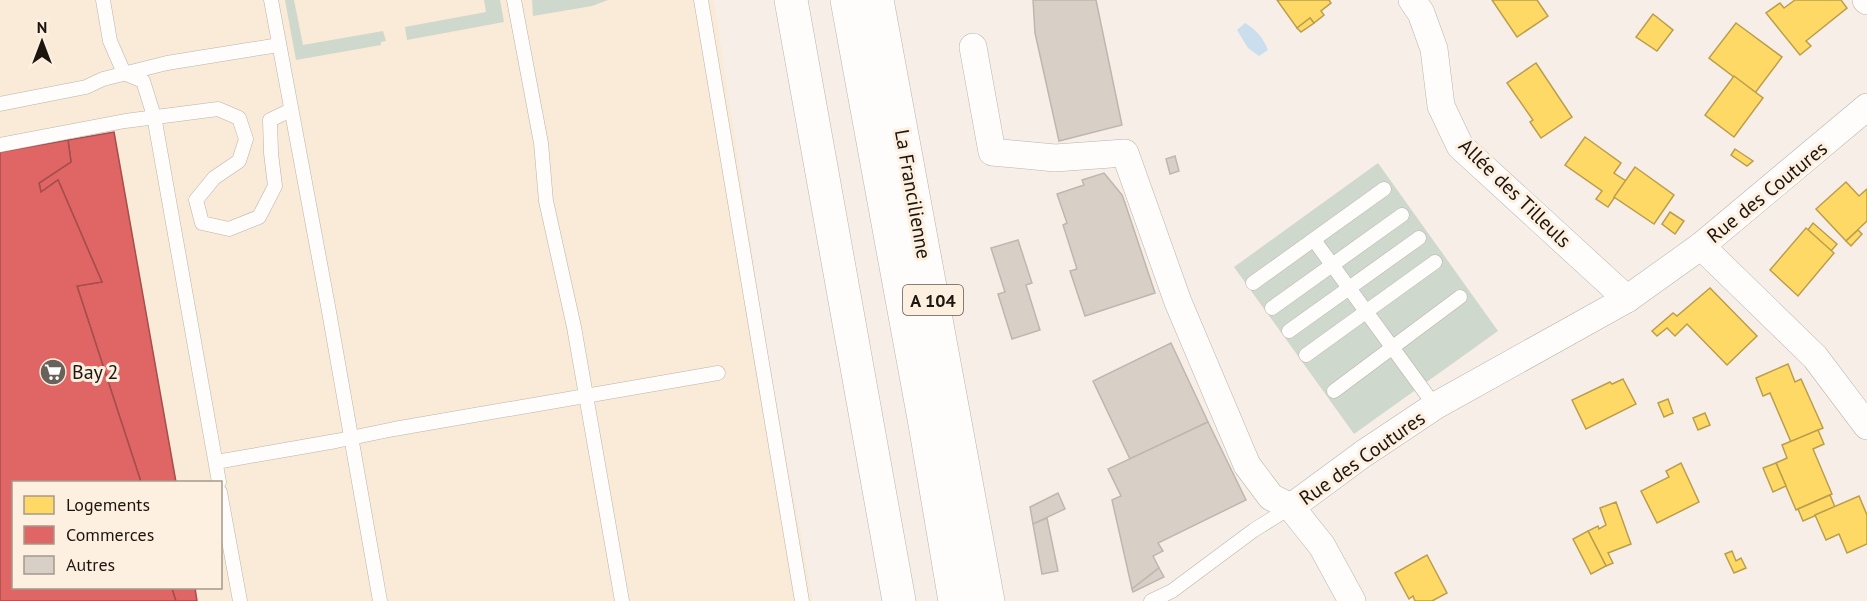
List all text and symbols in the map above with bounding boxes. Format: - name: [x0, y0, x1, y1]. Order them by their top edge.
- north arrow: [12, 12, 72, 72]
- text: N: [37, 17, 47, 37]
- street label: La Francilienne: [889, 127, 937, 261]
- street label: Allée des Tilleuls: [1453, 133, 1577, 253]
- street label: Rue des Coutures: [1701, 135, 1833, 249]
- road number: A 104: [903, 285, 963, 315]
- supermarket icon: Bay 2: [38, 357, 68, 387]
- place label: Bay 2: [72, 359, 118, 385]
- street label: Rue des Coutures: [1294, 405, 1430, 511]
- legend: [12, 481, 222, 589]
- text: Logements: [66, 493, 150, 516]
- text: Commerces: [66, 523, 154, 546]
- text: Autres: [66, 553, 115, 576]

